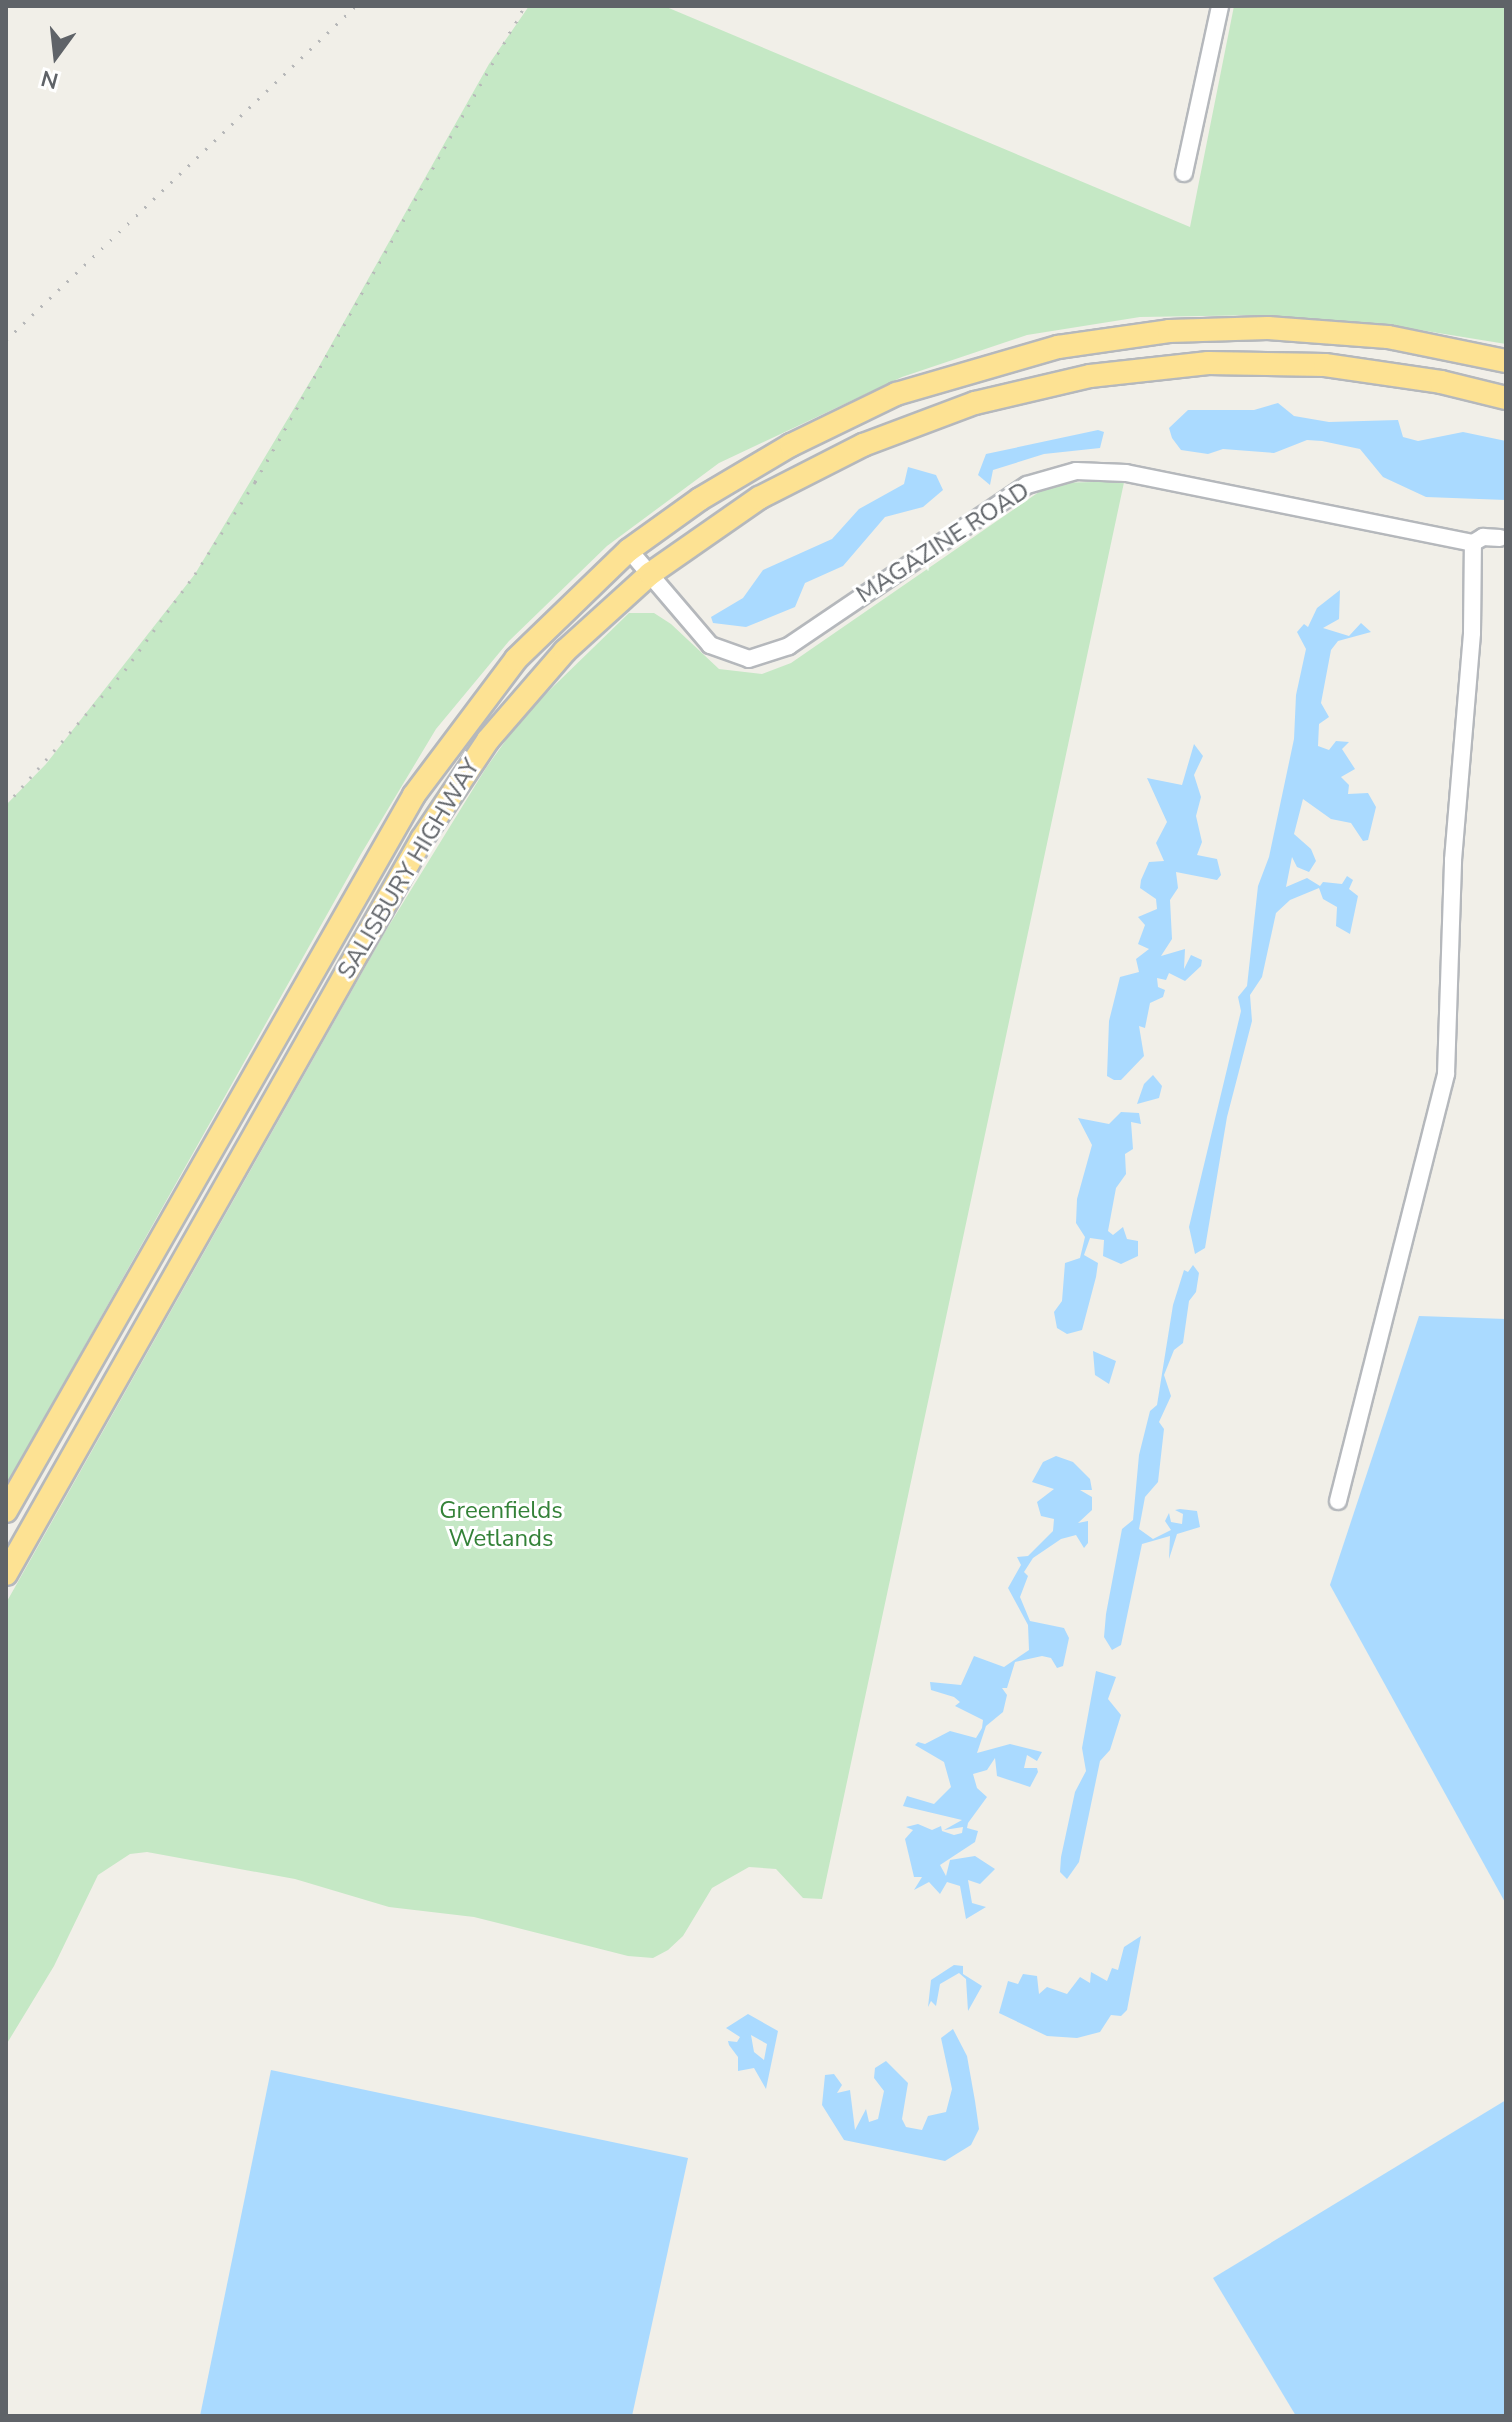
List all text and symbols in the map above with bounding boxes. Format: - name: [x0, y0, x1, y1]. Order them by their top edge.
- north arrow: [16, 16, 96, 96]
- text: N: [38, 63, 62, 96]
- street label: MAGAZINE ROAD: [851, 476, 1035, 610]
- street label: SALISBURY HIGHWAY: [332, 754, 486, 984]
- park label: Greenfields Wetlands: [439, 1497, 563, 1553]

